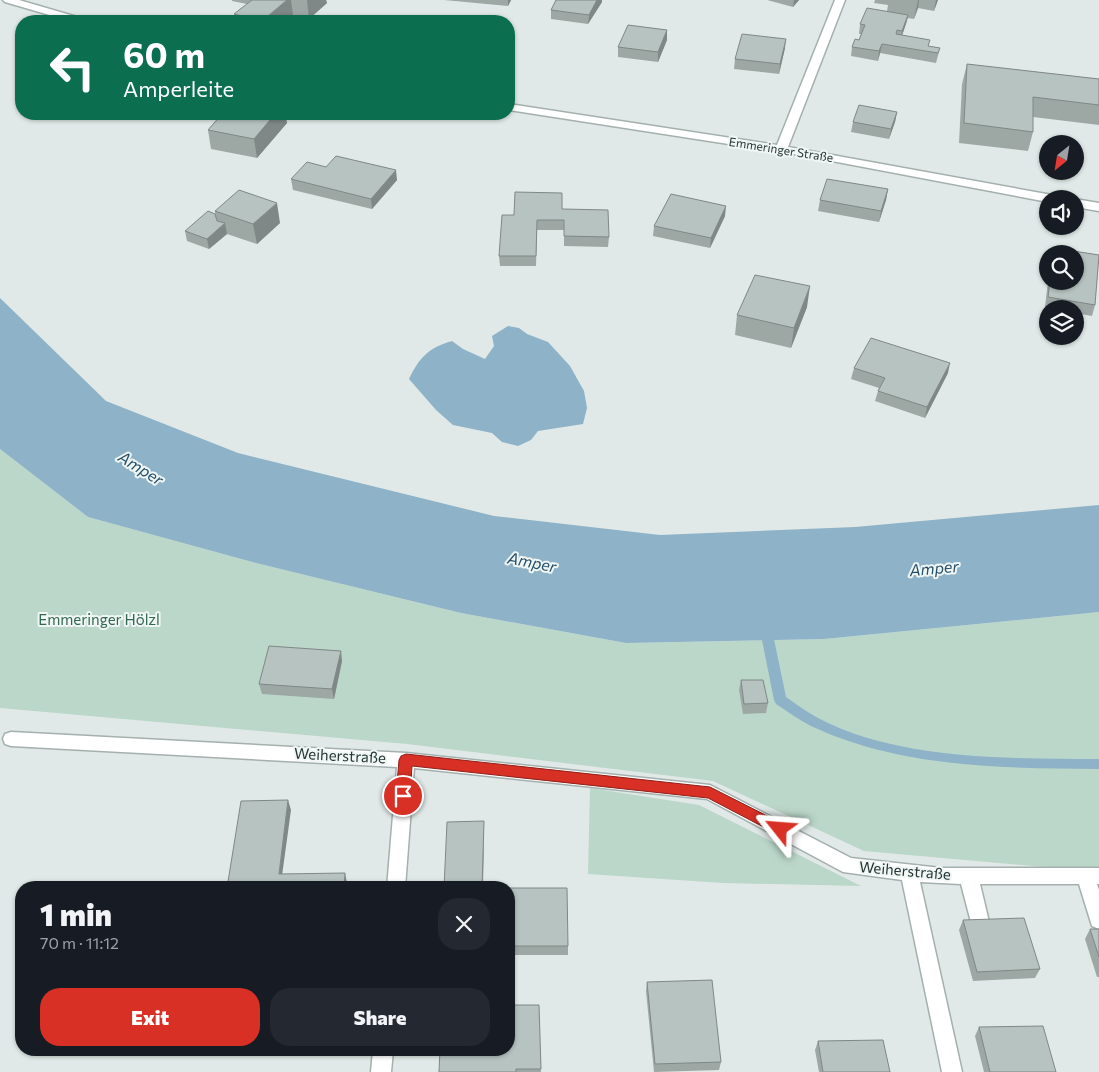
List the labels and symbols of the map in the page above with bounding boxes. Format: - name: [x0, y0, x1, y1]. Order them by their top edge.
- street label: Emmeringer Straße: [728, 134, 834, 164]
- north arrow: [1039, 135, 1084, 180]
- water label: Amper: [114, 446, 168, 489]
- water label: Amper: [505, 547, 559, 576]
- water label: Amper: [908, 556, 960, 579]
- park label: Emmeringer Hölzl: [38, 610, 160, 628]
- street label: Weiherstraße: [294, 744, 386, 766]
- pin: [382, 775, 424, 817]
- position arrow: [753, 802, 805, 854]
- street label: Weiherstraße: [859, 857, 952, 883]

